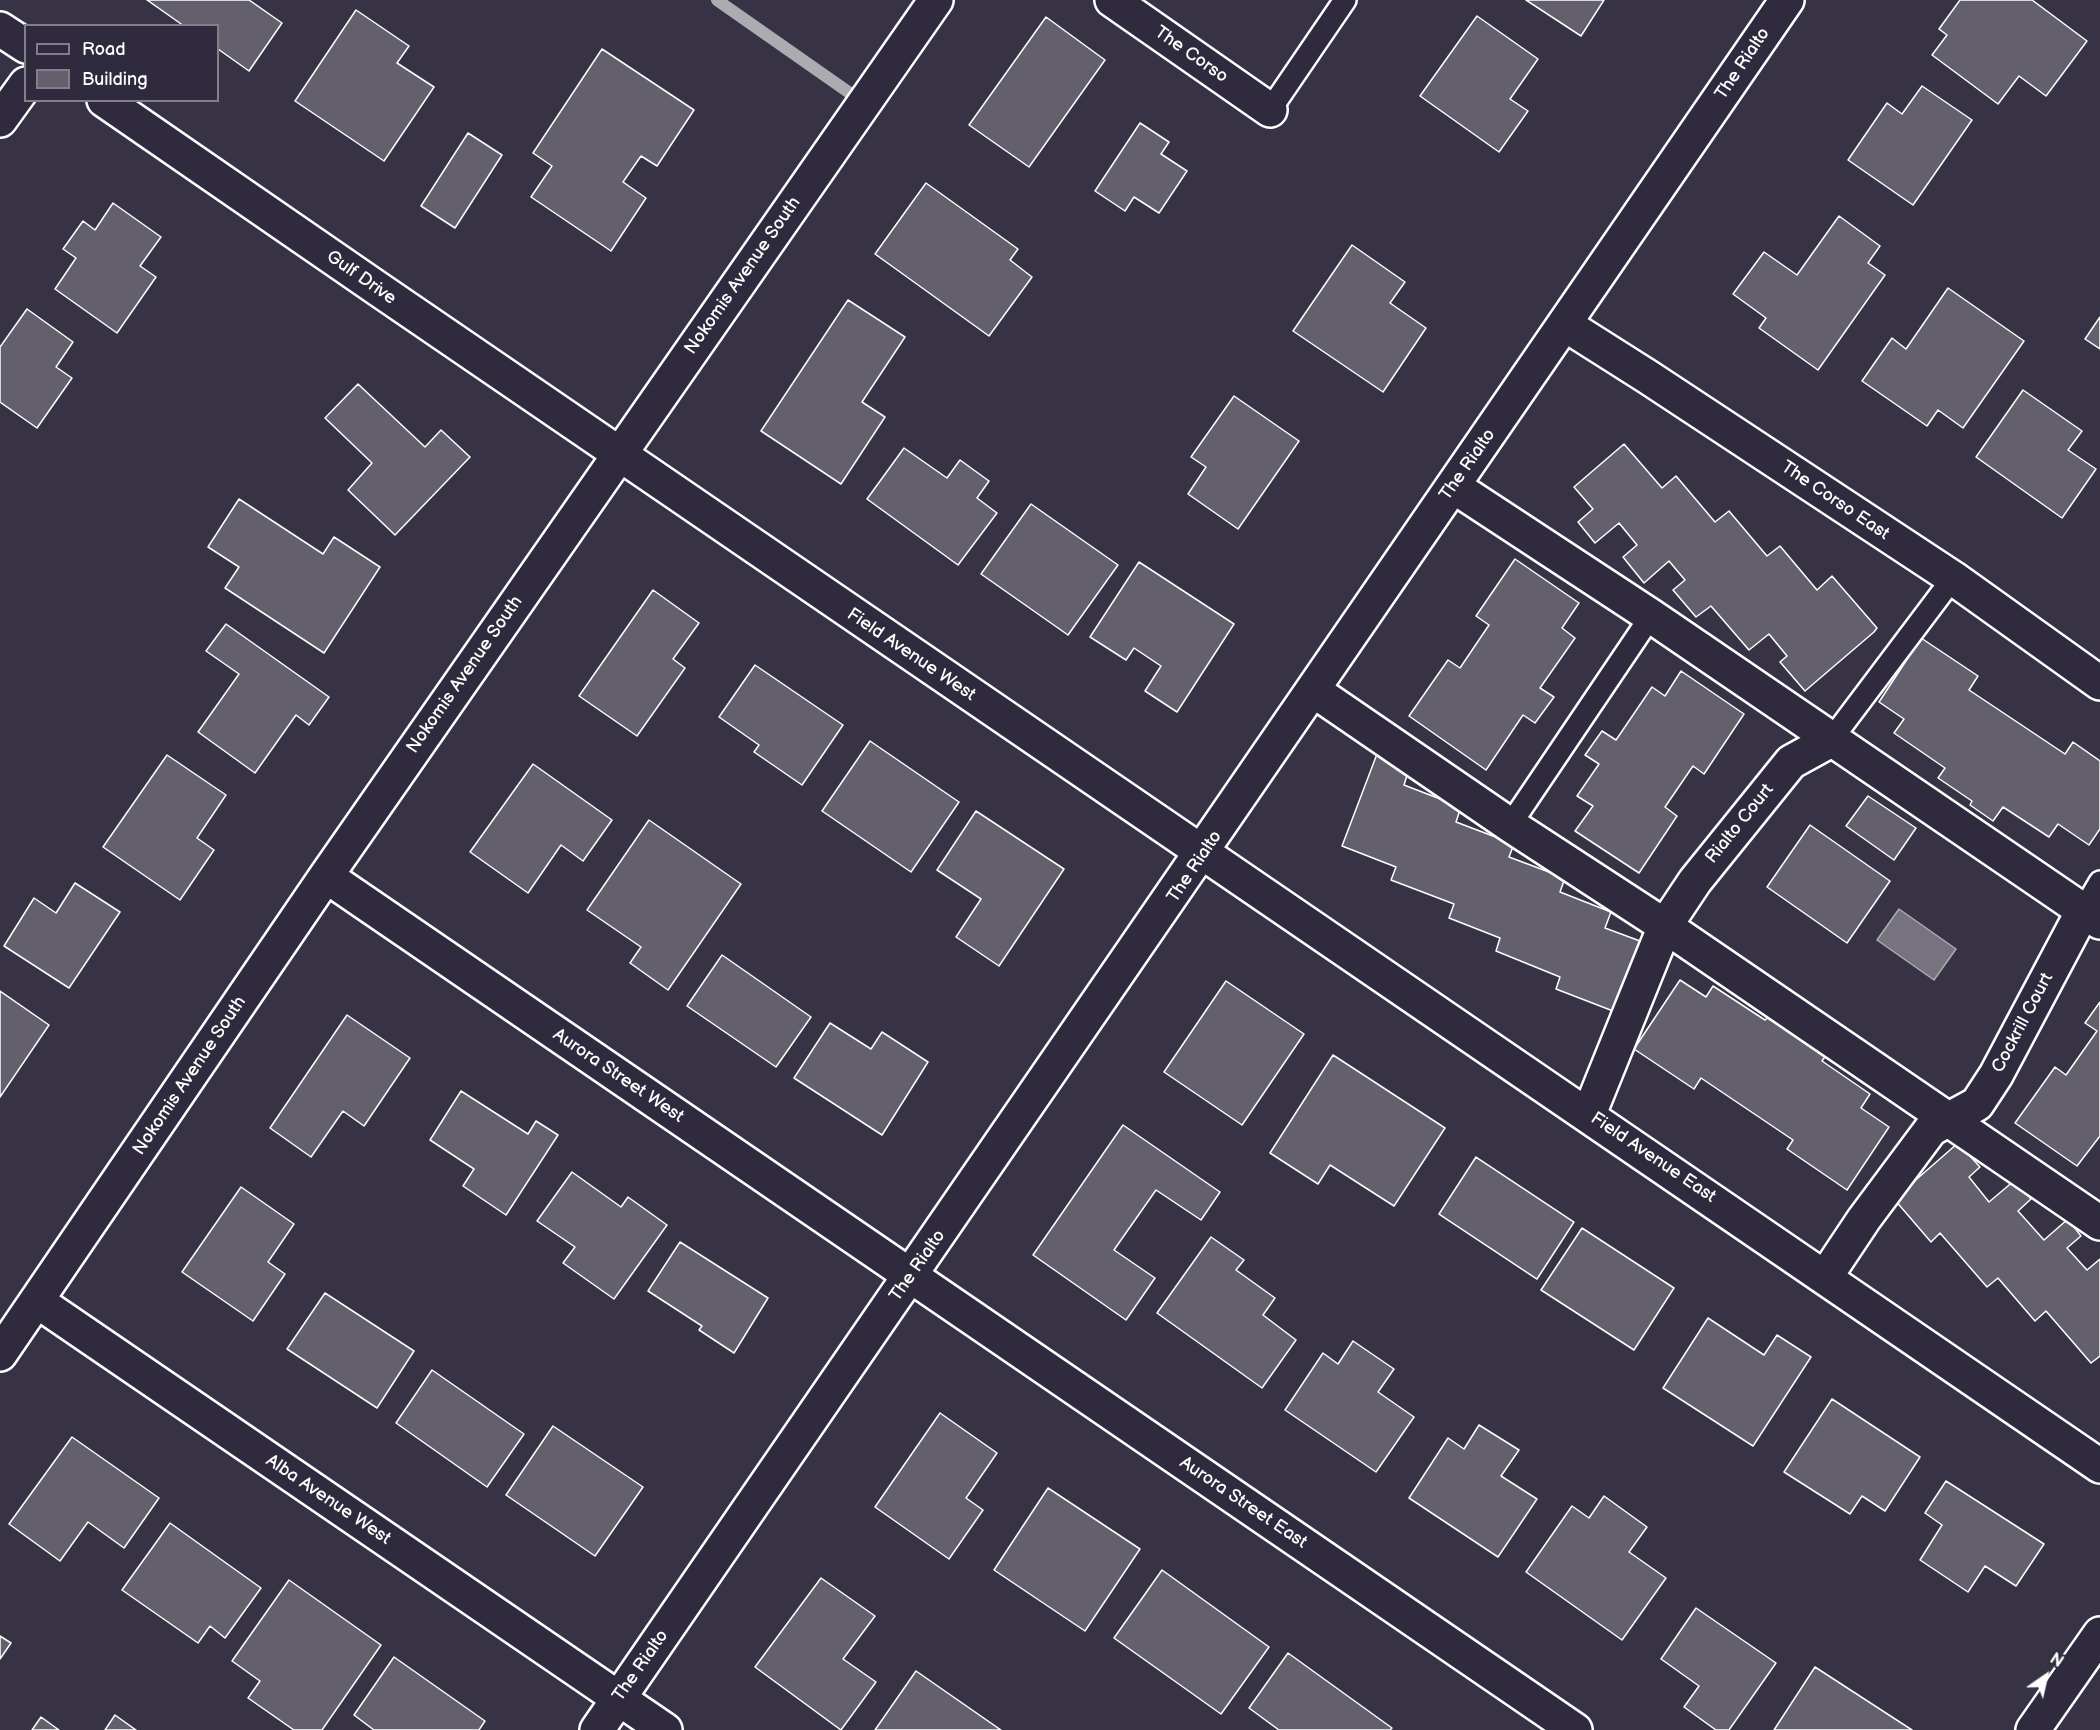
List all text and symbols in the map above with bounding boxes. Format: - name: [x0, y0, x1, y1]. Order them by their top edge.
- street label: The Corso: [1150, 22, 1232, 88]
- legend: [24, 24, 219, 102]
- street label: The Rialto: [1711, 24, 1775, 104]
- text: Road: [82, 39, 126, 60]
- text: Building: [82, 69, 148, 90]
- street label: Nokomis Avenue South: [681, 193, 805, 359]
- street label: Gulf Drive: [322, 246, 400, 310]
- street label: The Rialto: [1436, 425, 1500, 505]
- street label: The Corso East: [1777, 457, 1893, 545]
- street label: Nokomis Avenue South: [403, 592, 527, 758]
- street label: Field Avenue West: [843, 604, 979, 706]
- street label: Rialto Court: [1701, 780, 1779, 868]
- street label: The Rialto: [1163, 827, 1227, 907]
- street label: Cockrill Court: [1988, 969, 2058, 1077]
- street label: Nokomis Avenue South: [129, 992, 251, 1160]
- street label: Aurora Street West: [548, 1024, 688, 1128]
- street label: Field Avenue East: [1586, 1108, 1720, 1208]
- street label: The Rialto: [886, 1226, 950, 1306]
- street label: Alba Avenue West: [261, 1450, 395, 1550]
- street label: Aurora Street East: [1175, 1452, 1311, 1554]
- street label: The Rialto: [609, 1626, 673, 1706]
- north arrow: [2016, 1646, 2076, 1706]
- text: N: [2046, 1649, 2067, 1672]

